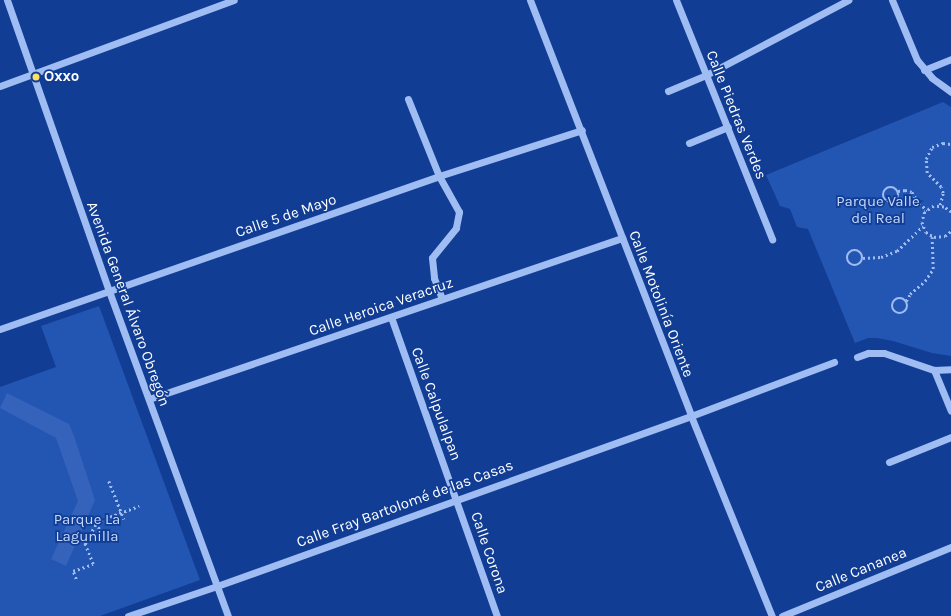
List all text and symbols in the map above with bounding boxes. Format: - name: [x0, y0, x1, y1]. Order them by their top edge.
- street label: Calle Piedras Verdes: [702, 48, 770, 182]
- place label: Oxxo: [44, 68, 79, 86]
- marker: Oxxo: [31, 72, 41, 82]
- street label: Calle 5 de Mayo: [233, 190, 339, 242]
- park label: Parque Valle del Real: [836, 192, 920, 227]
- street label: Avenida General Álvaro Obregón: [83, 199, 173, 409]
- street label: Calle Motolinía Oriente: [625, 228, 697, 380]
- street label: Calle Heroica Veracruz: [307, 274, 455, 340]
- street label: Calle Calpulalpan: [407, 345, 465, 463]
- street label: Calle Fray Bartolomé de las Casas: [294, 456, 516, 552]
- park label: Parque La Lagunilla: [54, 510, 120, 545]
- street label: Calle Corona: [467, 510, 511, 596]
- street label: Calle Cananea: [813, 544, 909, 596]

